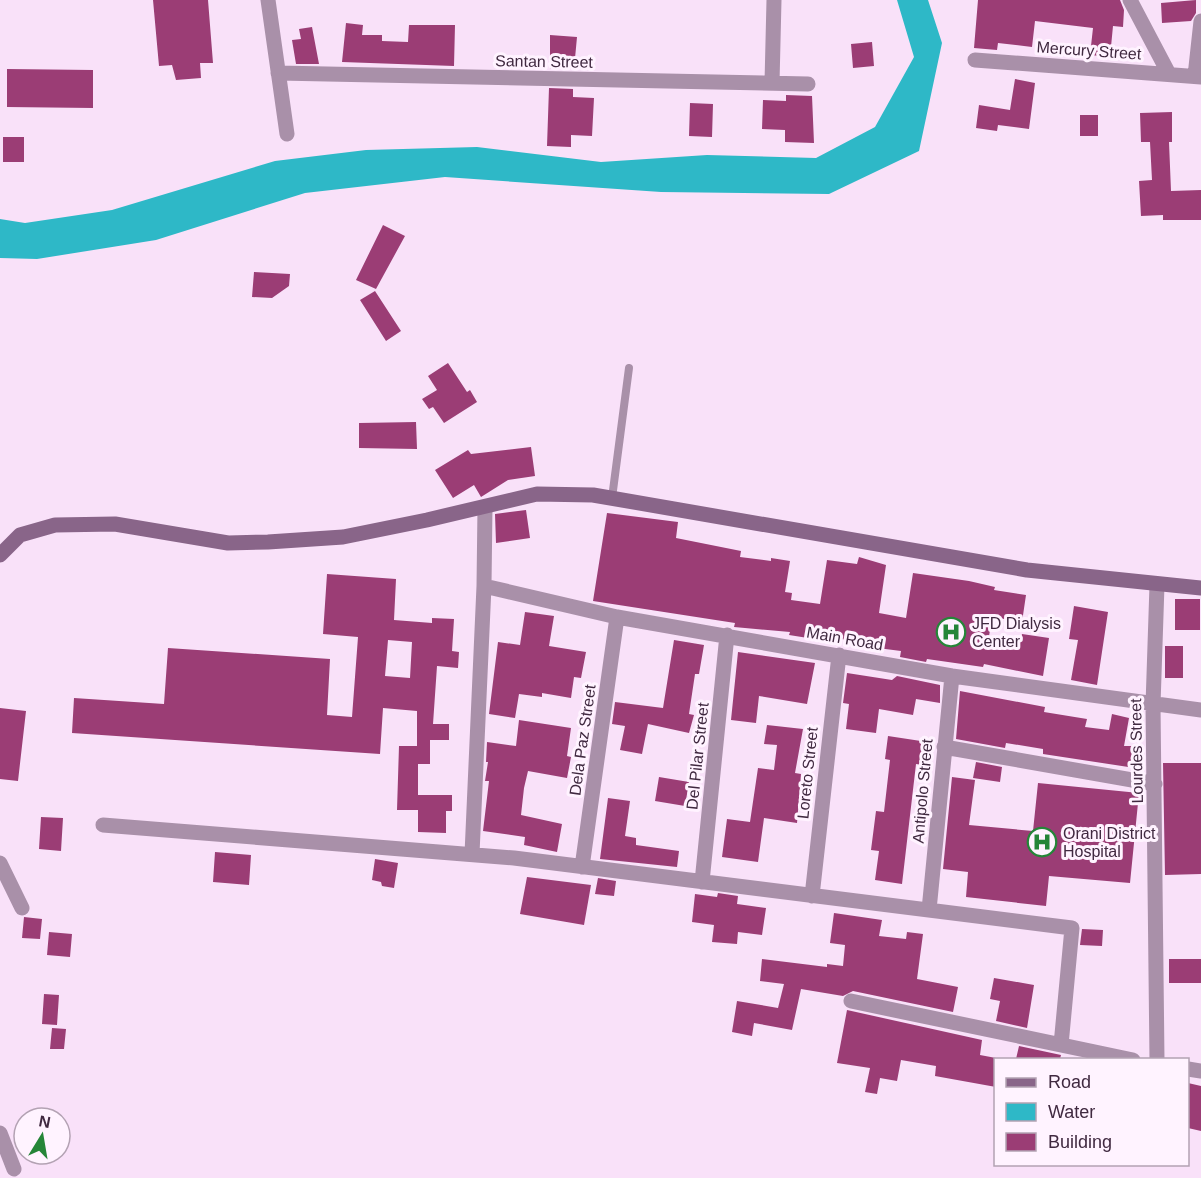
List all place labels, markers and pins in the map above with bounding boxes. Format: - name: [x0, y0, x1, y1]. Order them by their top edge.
- place label: JFD Dialysis Center: [972, 615, 1061, 650]
- hospital icon: JFD Dialysis Center: [935, 616, 967, 648]
- place label: Orani District Hospital: [1063, 825, 1156, 860]
- hospital icon: Orani District Hospital: [1026, 826, 1058, 858]

